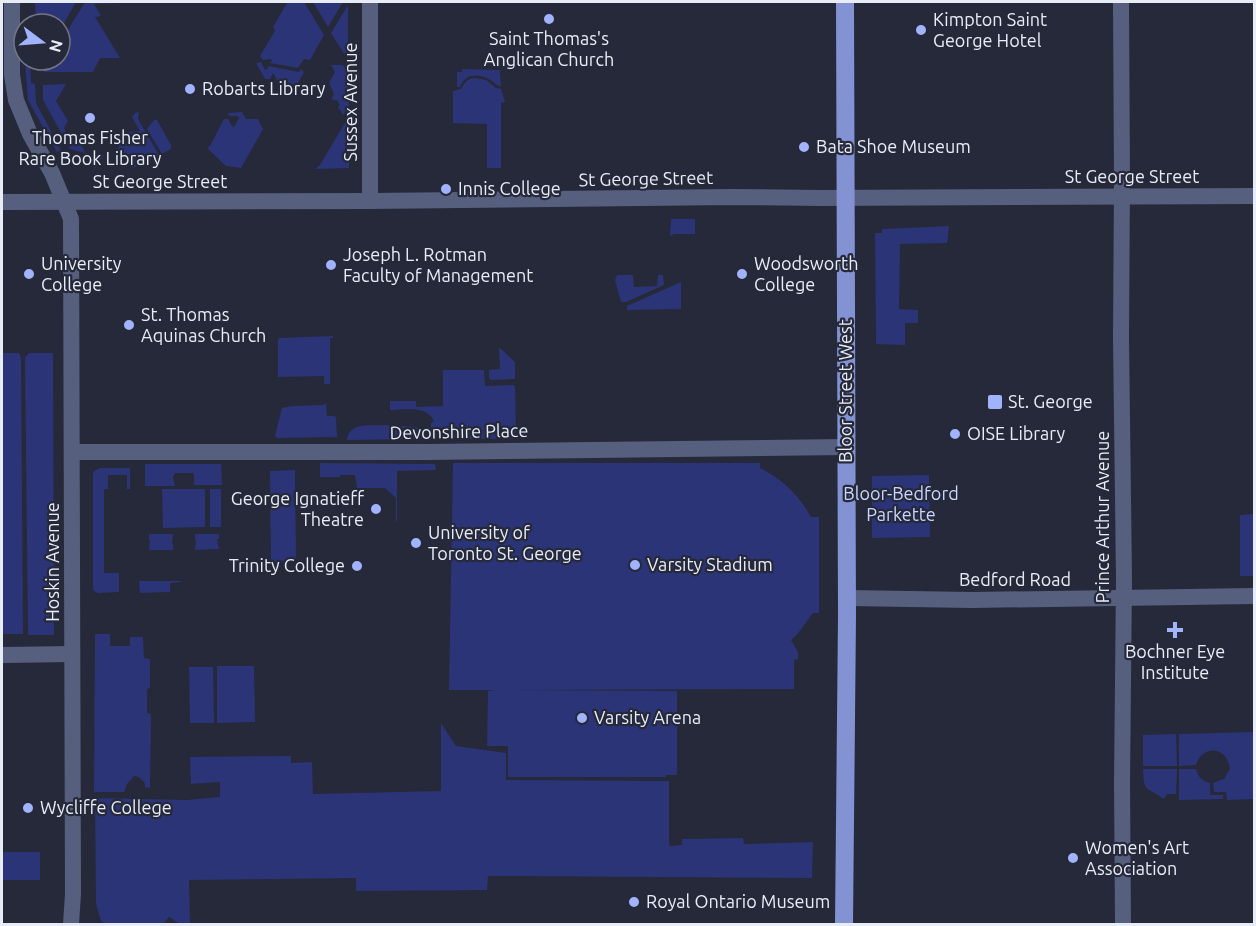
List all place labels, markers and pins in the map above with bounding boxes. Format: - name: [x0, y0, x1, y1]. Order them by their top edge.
- place label: Kimpton Saint George Hotel: [933, 9, 1047, 50]
- marker: Saint Thomas's Anglican Church: [542, 12, 556, 26]
- marker: Kimpton Saint George Hotel: [914, 23, 928, 37]
- place label: Saint Thomas's Anglican Church: [484, 28, 614, 69]
- place label: Robarts Library: [202, 78, 326, 98]
- marker: Robarts Library: [183, 82, 197, 96]
- marker: Thomas Fisher Rare Book Library: [83, 111, 97, 125]
- place label: Thomas Fisher Rare Book Library: [18, 127, 162, 168]
- place label: Bata Shoe Museum: [816, 136, 971, 156]
- marker: Bata Shoe Museum: [797, 140, 811, 154]
- place label: Innis College: [458, 178, 561, 198]
- marker: Innis College: [439, 182, 453, 196]
- place label: Joseph L. Rotman Faculty of Management: [343, 244, 533, 285]
- place label: University College: [41, 253, 122, 294]
- place label: Woodsworth College: [754, 253, 858, 294]
- marker: Joseph L. Rotman Faculty of Management: [324, 258, 338, 272]
- marker: University College: [22, 267, 36, 281]
- marker: Woodsworth College: [735, 267, 749, 281]
- place label: St. Thomas Aquinas Church: [141, 304, 266, 345]
- marker: St. Thomas Aquinas Church: [122, 318, 136, 332]
- place label: St. George: [1008, 391, 1093, 411]
- marker: St. George: [986, 393, 1004, 411]
- place label: OISE Library: [967, 423, 1066, 443]
- marker: OISE Library: [948, 427, 962, 441]
- place label: George Ignatieff Theatre: [231, 488, 364, 529]
- marker: George Ignatieff Theatre: [369, 502, 383, 516]
- place label: University of Toronto St. George: [428, 522, 582, 563]
- marker: University of Toronto St. George: [409, 536, 423, 550]
- place label: Varsity Stadium: [647, 554, 773, 574]
- place label: Trinity College: [229, 555, 345, 575]
- marker: Varsity Stadium: [628, 558, 642, 572]
- marker: Trinity College: [350, 559, 364, 573]
- marker: Bochner Eye Institute: [1166, 621, 1184, 639]
- place label: Bochner Eye Institute: [1125, 641, 1225, 682]
- place label: Varsity Arena: [594, 707, 701, 727]
- marker: Varsity Arena: [575, 711, 589, 725]
- place label: Wycliffe College: [40, 797, 172, 817]
- marker: Wycliffe College: [21, 801, 35, 815]
- place label: Women's Art Association: [1085, 837, 1189, 878]
- marker: Women's Art Association: [1066, 851, 1080, 865]
- place label: Royal Ontario Museum: [646, 891, 830, 911]
- marker: Royal Ontario Museum: [627, 895, 641, 909]

